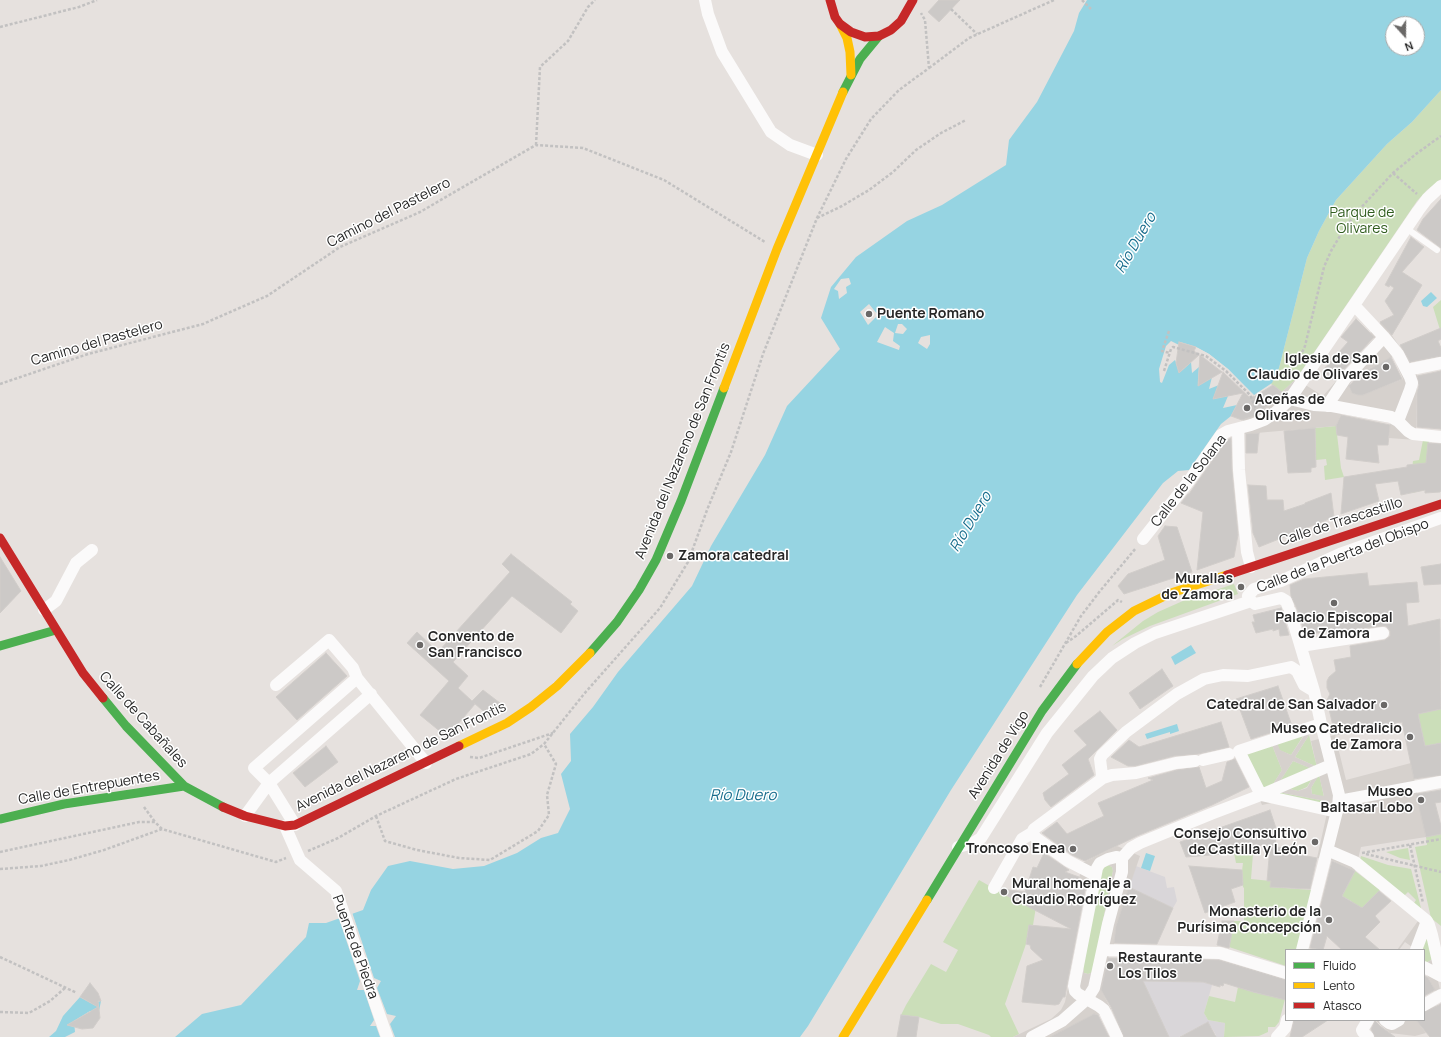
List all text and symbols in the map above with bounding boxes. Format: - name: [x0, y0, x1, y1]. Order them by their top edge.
- north arrow: [1385, 16, 1425, 56]
- text: N: [1403, 38, 1415, 55]
- street label: Camino del Pastelero: [324, 175, 454, 251]
- park label: Parque de Olivares: [1329, 205, 1395, 238]
- water label: Río Duero: [1112, 210, 1160, 276]
- place label: Puente Romano: [877, 306, 984, 322]
- marker: Puente Romano: [864, 309, 874, 319]
- street label: Camino del Pastelero: [29, 316, 165, 370]
- street label: Avenida del Nazareno de San Frontis: [632, 340, 734, 562]
- place label: Iglesia de San Claudio de Olivares: [1248, 351, 1378, 384]
- marker: Iglesia de San Claudio de Olivares: [1381, 362, 1391, 372]
- place label: Aceñas de Olivares: [1255, 392, 1325, 424]
- marker: Aceñas de Olivares: [1242, 403, 1252, 413]
- street label: Calle de la Solana: [1148, 432, 1230, 530]
- water label: Río Duero: [946, 489, 996, 555]
- street label: Calle de Trascastillo: [1277, 494, 1405, 550]
- street label: Calle de la Puerta del Obispo: [1255, 515, 1431, 597]
- place label: Zamora catedral: [678, 548, 789, 564]
- marker: Zamora catedral: [665, 551, 675, 561]
- place label: Murallas de Zamora: [1161, 571, 1233, 604]
- marker: Murallas de Zamora: [1236, 582, 1246, 592]
- marker: Palacio Episcopal de Zamora: [1329, 598, 1339, 608]
- place label: Palacio Episcopal de Zamora: [1275, 610, 1393, 642]
- place label: Convento de San Francisco: [428, 629, 522, 662]
- marker: Convento de San Francisco: [415, 640, 425, 650]
- street label: Calle de Cabañales: [95, 669, 191, 771]
- place label: Catedral de San Salvador: [1207, 697, 1376, 713]
- street label: Avenida del Nazareno de San Frontis: [293, 699, 509, 815]
- marker: Catedral de San Salvador: [1379, 700, 1389, 710]
- street label: Avenida de Vigo: [965, 708, 1033, 802]
- place label: Museo Catedralicio de Zamora: [1271, 721, 1402, 754]
- marker: Museo Catedralicio de Zamora: [1405, 732, 1415, 742]
- street label: Calle de Entrepuentes: [17, 767, 161, 809]
- place label: Museo Baltasar Lobo: [1321, 784, 1413, 816]
- water label: Río Duero: [710, 787, 776, 805]
- marker: Museo Baltasar Lobo: [1416, 795, 1426, 805]
- place label: Consejo Consultivo de Castilla y León: [1174, 826, 1307, 858]
- marker: Consejo Consultivo de Castilla y León: [1310, 837, 1320, 847]
- place label: Troncoso Enea: [966, 841, 1065, 857]
- marker: Troncoso Enea: [1068, 844, 1078, 854]
- place label: Mural homenaje a Claudio Rodríguez: [1012, 876, 1136, 908]
- marker: Mural homenaje a Claudio Rodríguez: [999, 887, 1009, 897]
- street label: Puente de Piedra: [328, 893, 382, 1001]
- place label: Monasterio de la Purísima Concepción: [1177, 904, 1321, 936]
- marker: Monasterio de la Purísima Concepción: [1324, 915, 1334, 925]
- legend: [1285, 949, 1425, 1021]
- place label: Restaurante Los Tilos: [1118, 950, 1202, 982]
- text: Fluido: [1323, 957, 1356, 974]
- marker: Restaurante Los Tilos: [1105, 961, 1115, 971]
- text: Lento: [1323, 977, 1355, 994]
- text: Atasco: [1323, 997, 1362, 1014]

